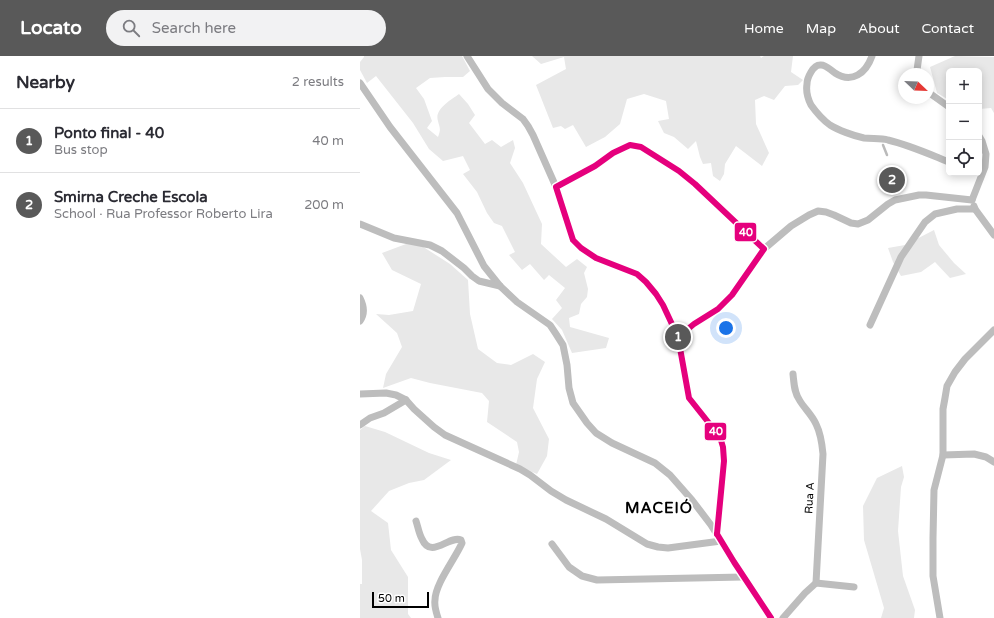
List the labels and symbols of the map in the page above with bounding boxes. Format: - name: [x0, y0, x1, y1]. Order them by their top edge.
- north arrow: [898, 68, 934, 104]
- pin: 2: [879, 165, 905, 195]
- line badge: 40: [734, 222, 757, 242]
- text: 40: [739, 226, 753, 239]
- your location: [716, 318, 736, 338]
- pin: 1: [665, 322, 691, 352]
- line badge: 40: [704, 422, 727, 441]
- text: 40: [709, 425, 723, 438]
- street label: Rua A: [802, 482, 817, 514]
- district label: MACEIÓ: [625, 498, 693, 517]
- scale bar: [372, 590, 429, 609]

